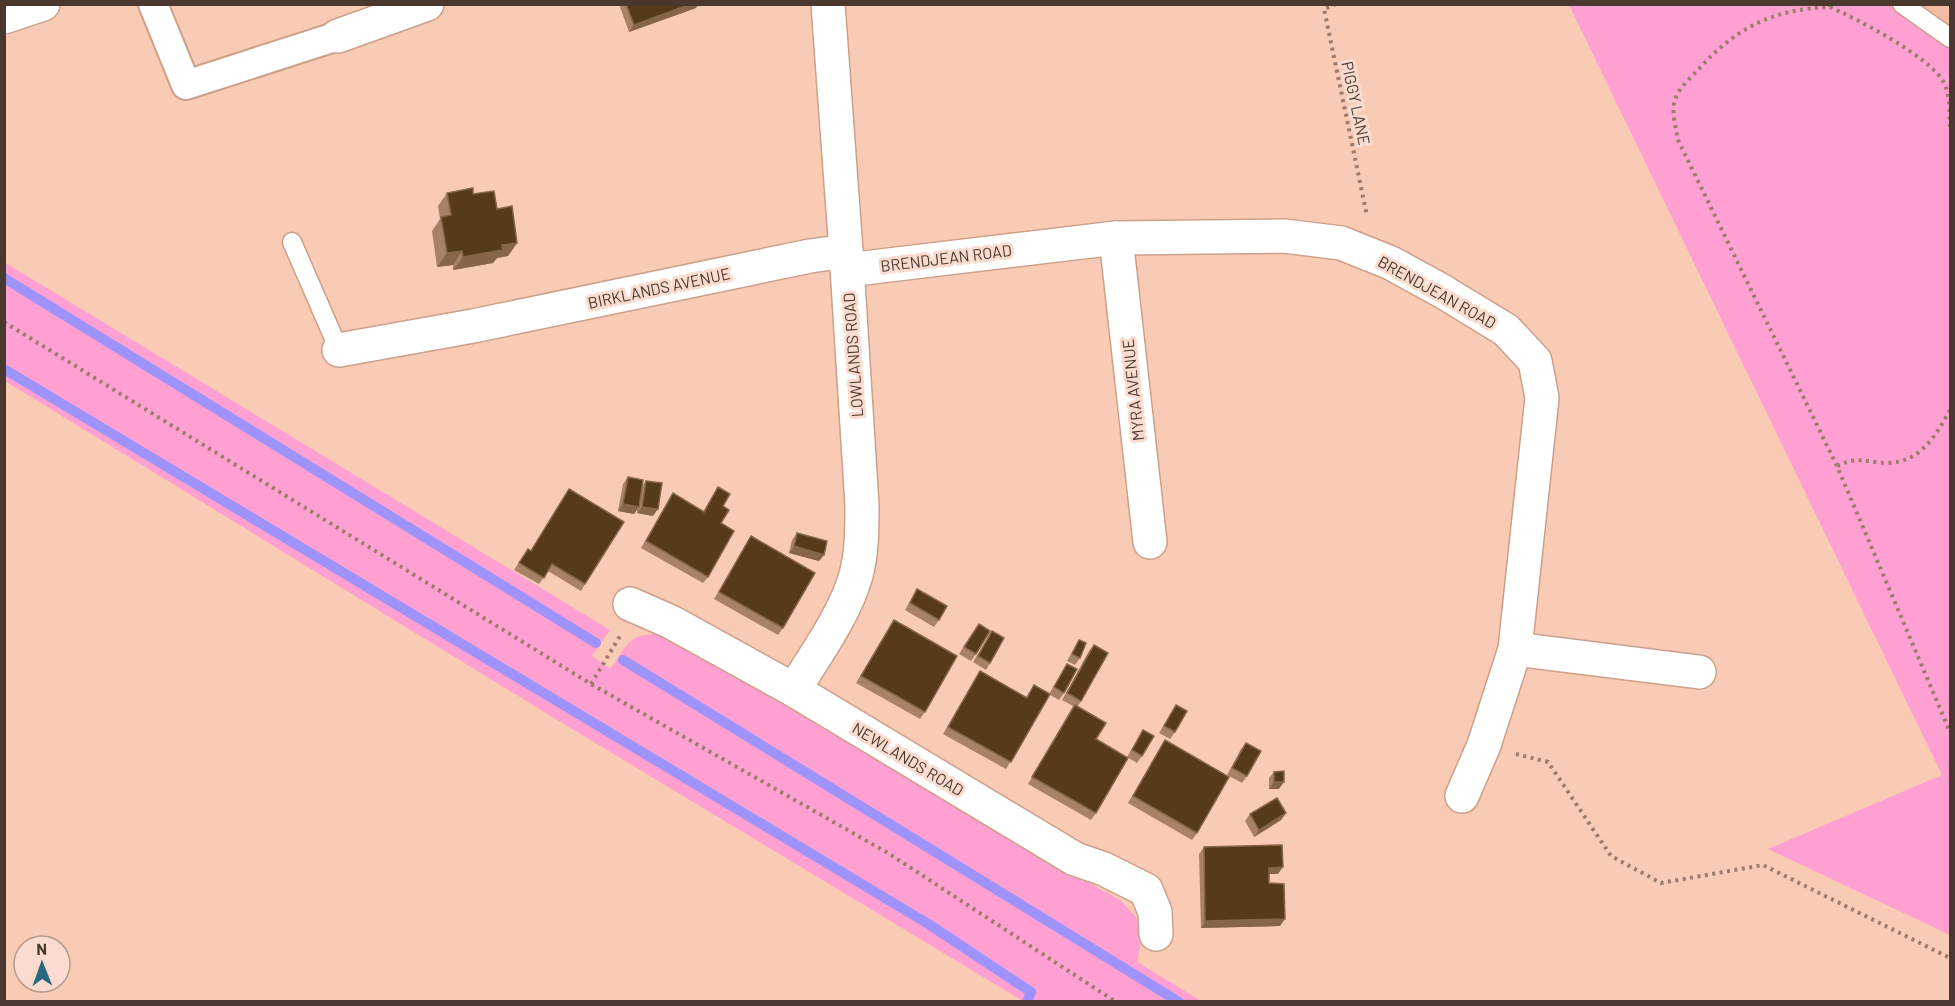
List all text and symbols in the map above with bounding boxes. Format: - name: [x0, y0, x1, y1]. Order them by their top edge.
- street label: PIGGY LANE: [1338, 59, 1375, 146]
- street label: BRENDJEAN ROAD: [879, 240, 1013, 275]
- street label: BRENDJEAN ROAD: [1375, 251, 1500, 332]
- street label: BIRKLANDS AVENUE: [586, 263, 732, 312]
- street label: LOWLANDS ROAD: [839, 292, 866, 418]
- street label: MYRA AVENUE: [1118, 338, 1147, 442]
- street label: NEWLANDS ROAD: [849, 718, 967, 799]
- north arrow: [12, 934, 72, 994]
- text: N: [36, 939, 47, 958]

